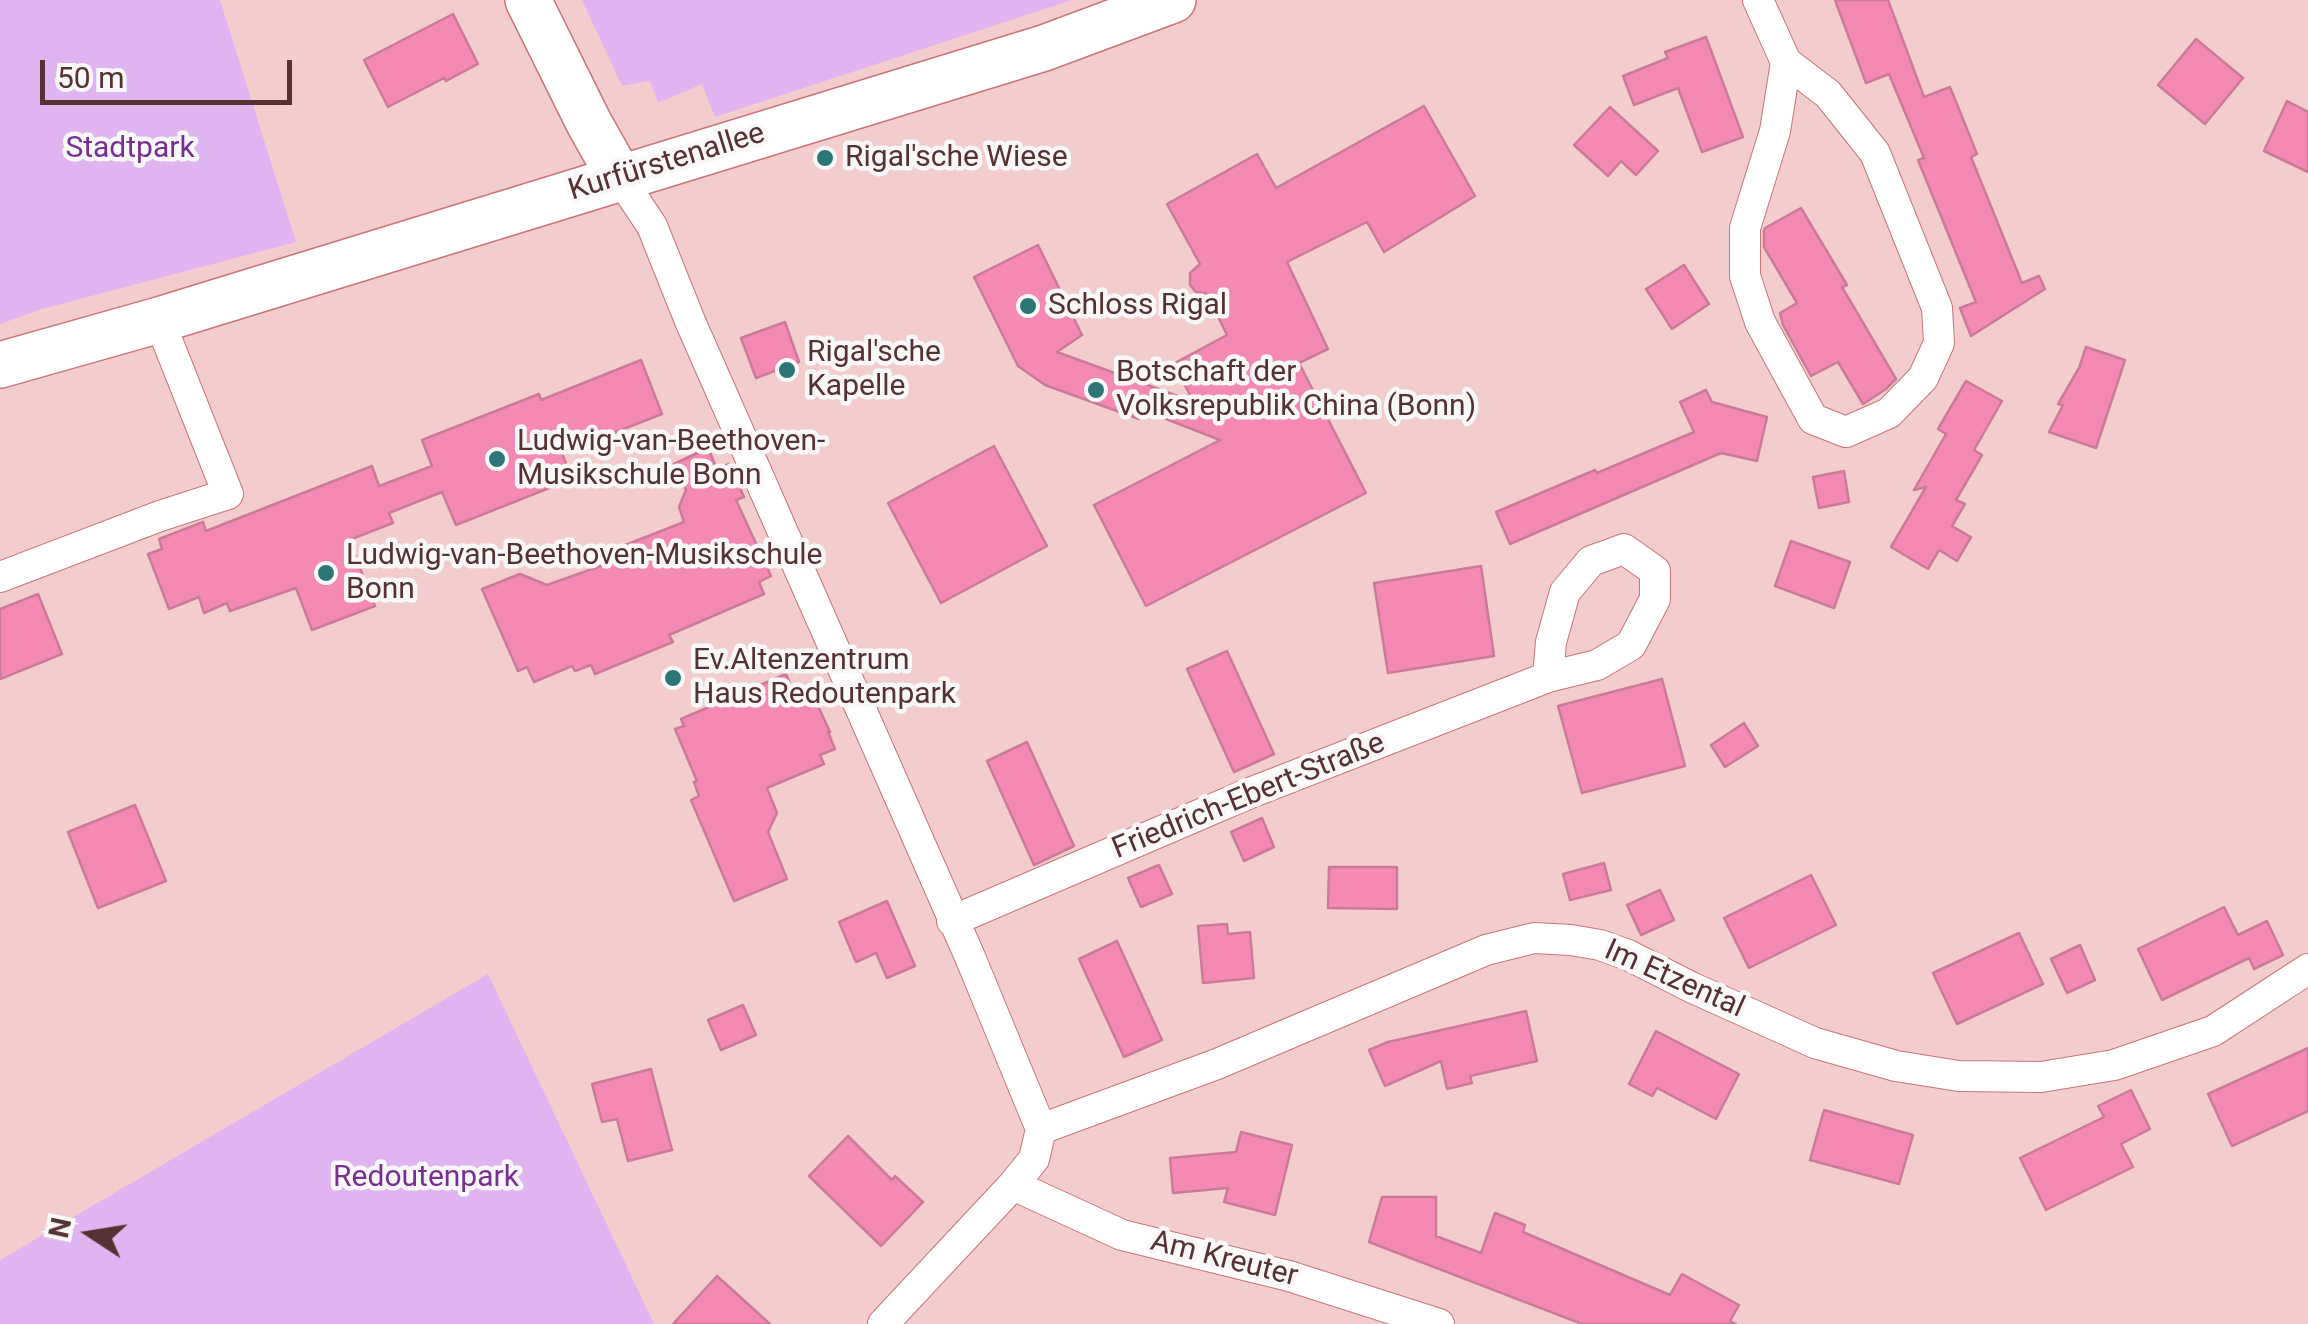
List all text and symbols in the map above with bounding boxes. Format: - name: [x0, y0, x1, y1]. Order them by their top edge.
- scale bar: [45, 40, 298, 102]
- text: 50 m: [57, 60, 124, 95]
- street label: Kurfürstenallee: [565, 116, 769, 210]
- park label: Stadtpark: [65, 131, 195, 167]
- place label: Rigal'sche Wiese: [845, 140, 1068, 176]
- marker: Rigal'sche Wiese: [814, 147, 836, 169]
- place label: Schloss Rigal: [1048, 288, 1227, 324]
- marker: Schloss Rigal: [1017, 295, 1039, 317]
- place label: Rigal'sche Kapelle: [807, 335, 941, 406]
- place label: Botschaft der Volksrepublik China (Bonn): [1116, 355, 1476, 426]
- marker: Rigal'sche Kapelle: [776, 359, 798, 381]
- marker: Botschaft der Volksrepublik China (Bonn): [1085, 379, 1107, 401]
- place label: Ludwig-van-Beethoven- Musikschule Bonn: [517, 424, 825, 494]
- marker: Ludwig-van-Beethoven- Musikschule Bonn: [486, 448, 508, 470]
- place label: Ludwig-van-Beethoven-Musikschule Bonn: [346, 538, 822, 608]
- marker: Ludwig-van-Beethoven-Musikschule Bonn: [315, 562, 337, 584]
- place label: Ev.Altenzentrum Haus Redoutenpark: [693, 643, 956, 714]
- marker: Ev.Altenzentrum Haus Redoutenpark: [662, 667, 684, 689]
- street label: Friedrich-Ebert-Straße: [1108, 726, 1390, 868]
- street label: Im Etzental: [1598, 933, 1750, 1027]
- park label: Redoutenpark: [333, 1160, 519, 1196]
- north arrow: [40, 1184, 140, 1284]
- text: N: [42, 1215, 78, 1241]
- street label: Am Kreuter: [1147, 1224, 1301, 1296]

